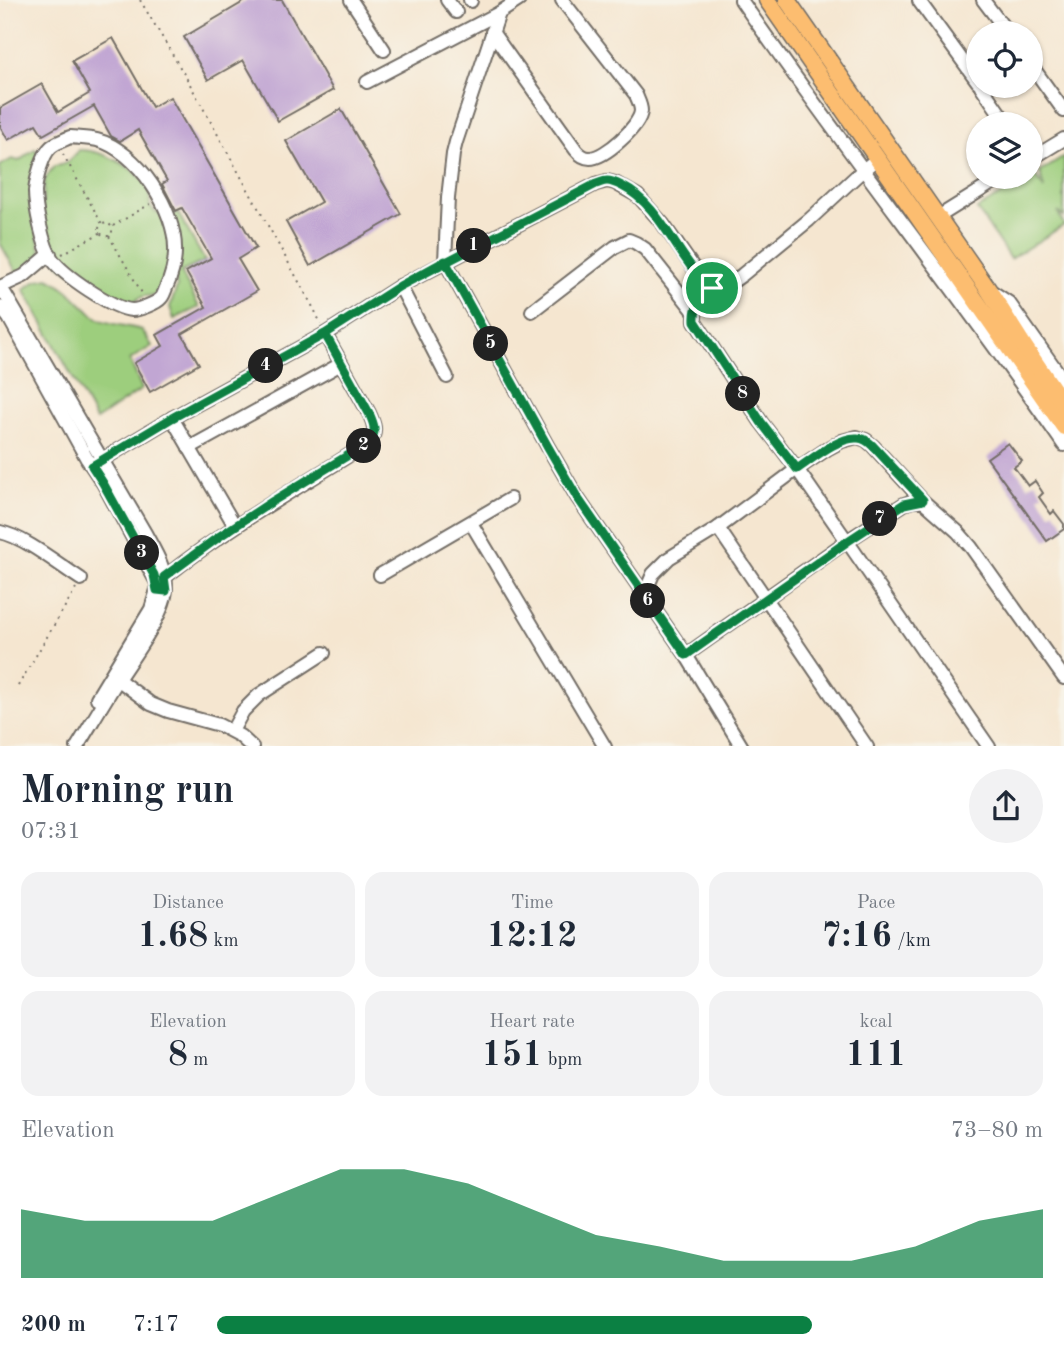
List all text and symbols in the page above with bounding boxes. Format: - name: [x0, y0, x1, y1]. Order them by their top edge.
- map controls: [966, 21, 1043, 189]
- button: locate: [966, 21, 1043, 98]
- button: layers: [966, 112, 1043, 189]
- pin: 1: [456, 229, 491, 264]
- text: 1: [468, 236, 479, 255]
- pin: [682, 258, 742, 318]
- icon: arrive: [693, 269, 731, 307]
- pin: 5: [474, 326, 508, 362]
- text: 5: [485, 334, 496, 353]
- pin: 4: [248, 348, 284, 384]
- text: 4: [260, 356, 271, 375]
- pin: 8: [726, 376, 760, 412]
- text: 8: [737, 384, 748, 403]
- pin: 2: [346, 428, 382, 464]
- text: 2: [358, 436, 369, 455]
- pin: 7: [862, 502, 898, 536]
- text: 7: [874, 509, 885, 528]
- pin: 3: [124, 536, 160, 570]
- text: 3: [136, 543, 147, 562]
- pin: 6: [630, 584, 666, 618]
- text: 6: [642, 591, 653, 610]
- button: share: [969, 769, 1043, 843]
- text: Morning run: [21, 773, 234, 811]
- text: 07:31: [21, 820, 81, 843]
- text: Distance: [152, 894, 224, 913]
- text: Time: [511, 894, 553, 913]
- text: Pace: [857, 894, 895, 913]
- text: 1.68: [138, 919, 208, 954]
- text: 12:12: [486, 919, 578, 954]
- text: 7:16: [821, 919, 892, 954]
- text: km: [208, 932, 239, 951]
- text: /km: [892, 932, 931, 951]
- text: Elevation: [149, 1013, 227, 1032]
- text: Heart rate: [489, 1013, 575, 1032]
- text: kcal: [860, 1013, 892, 1032]
- text: 8: [168, 1038, 188, 1073]
- text: 151: [482, 1038, 542, 1073]
- text: 111: [846, 1038, 906, 1073]
- text: m: [188, 1051, 208, 1070]
- text: bpm: [542, 1051, 582, 1070]
- text: Elevation: [21, 1119, 115, 1142]
- text: 73–80 m: [951, 1119, 1043, 1142]
- text: 200 m: [21, 1313, 86, 1336]
- text: 7:17: [133, 1313, 179, 1336]

